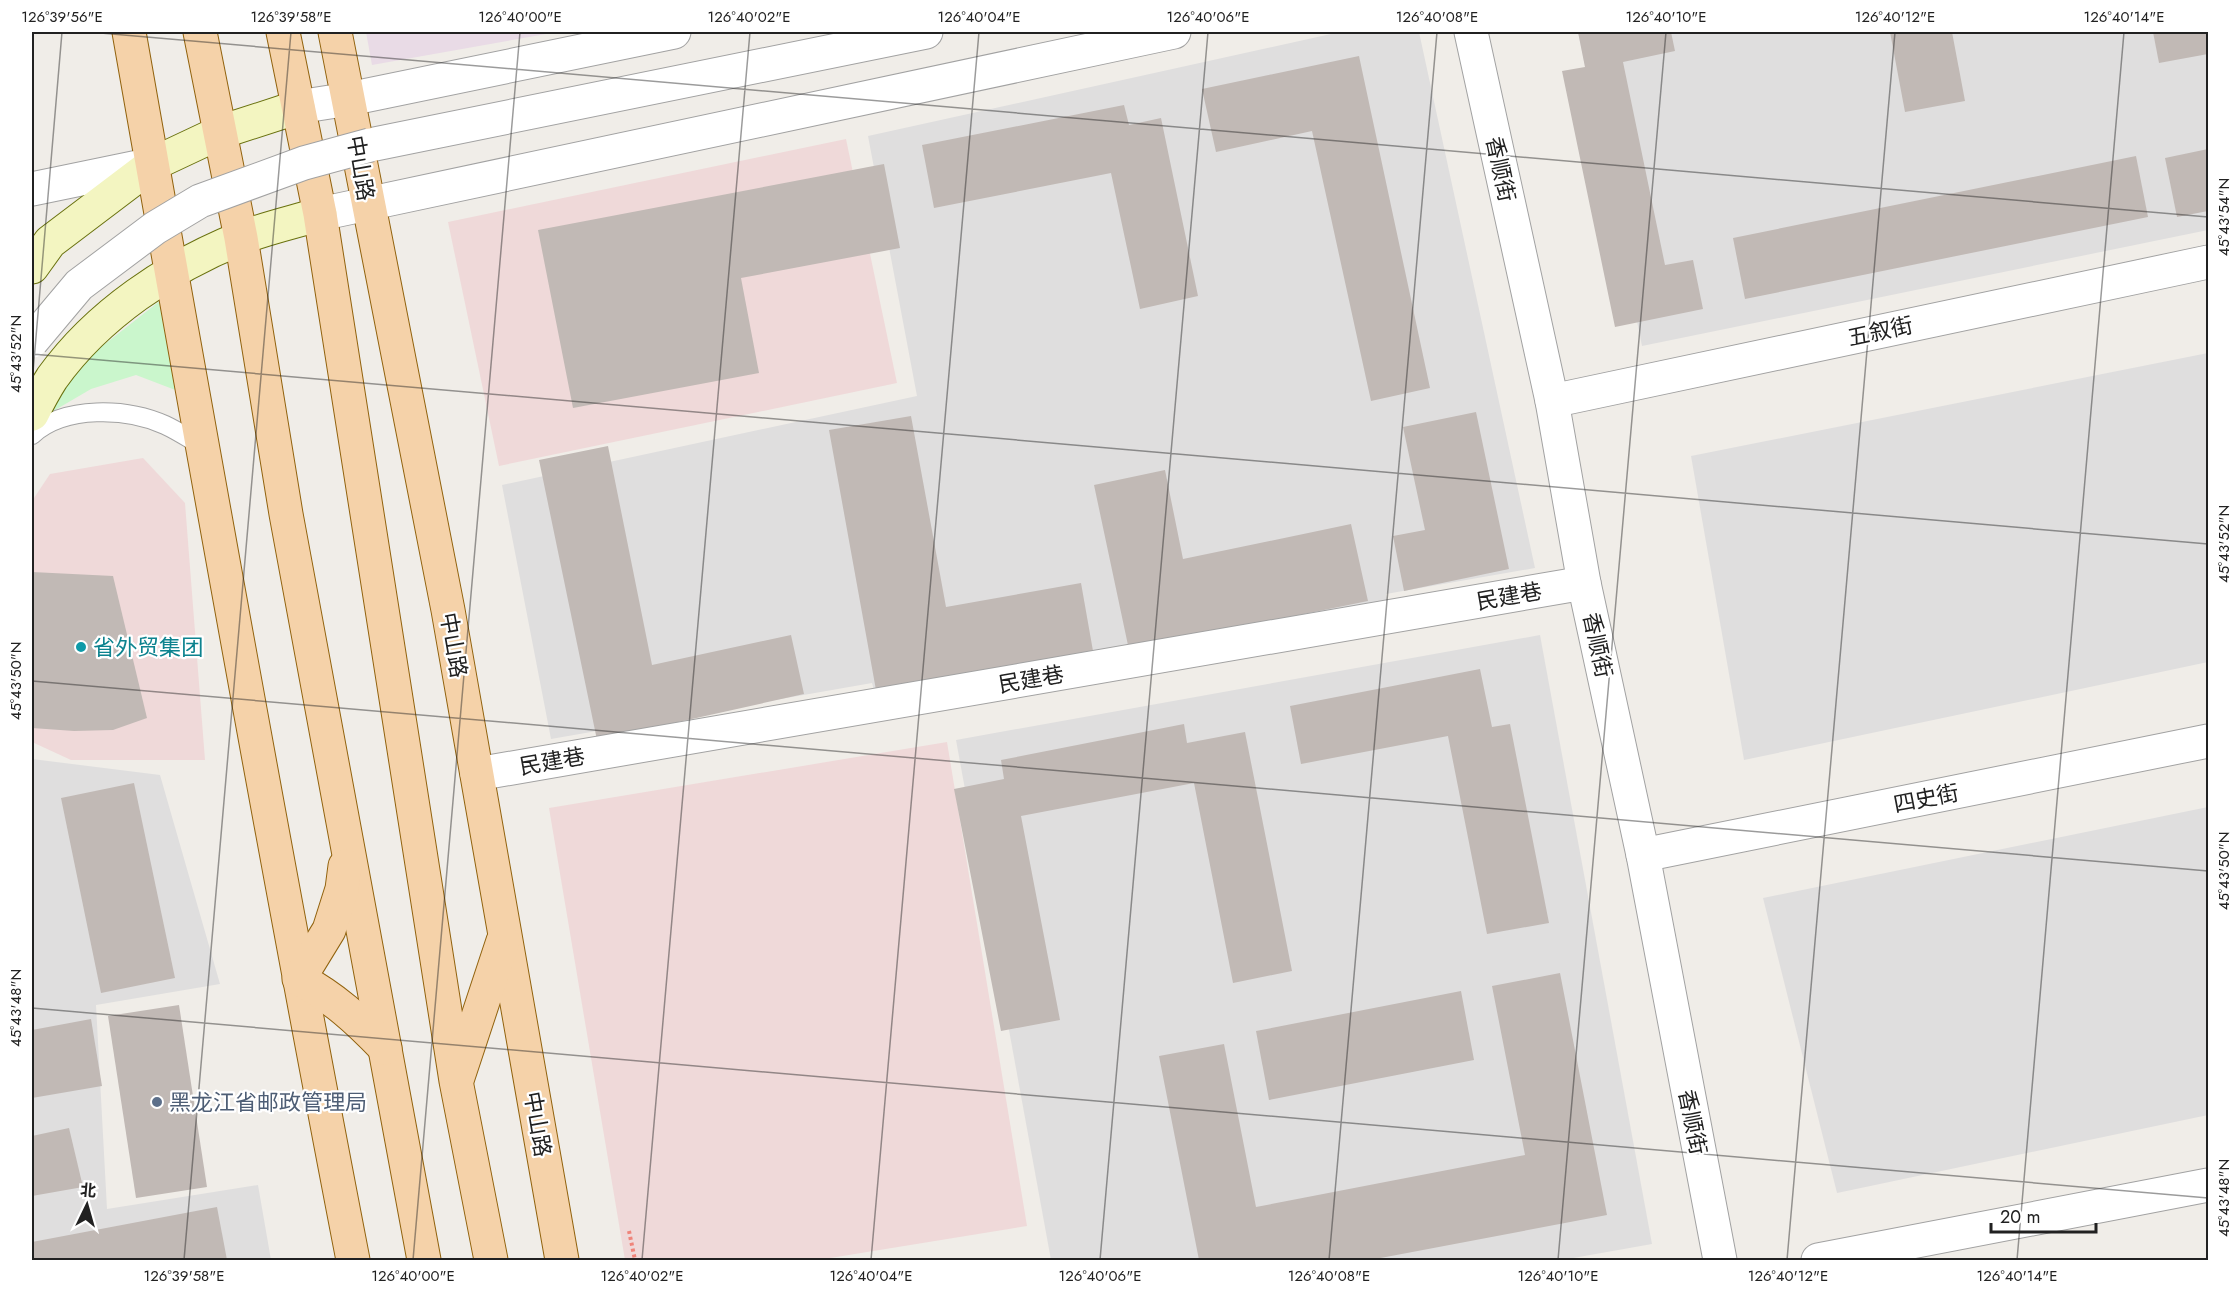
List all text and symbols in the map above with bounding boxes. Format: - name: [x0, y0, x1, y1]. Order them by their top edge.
- text: 126°39'56"E: [21, 6, 103, 28]
- text: 126°39'58"E: [250, 6, 332, 28]
- text: 126°40'00"E: [478, 6, 562, 28]
- text: 126°40'02"E: [708, 6, 790, 28]
- text: 126°40'04"E: [937, 6, 1021, 28]
- text: 126°40'06"E: [1167, 6, 1249, 28]
- text: 126°40'08"E: [1396, 6, 1478, 28]
- text: 126°40'10"E: [1625, 6, 1707, 28]
- text: 126°40'12"E: [1855, 6, 1935, 28]
- text: 126°40'14"E: [2084, 6, 2164, 28]
- street label: 中山路: [340, 133, 382, 203]
- street label: 香顺街: [1478, 133, 1524, 205]
- text: 45°43'54"N: [2213, 178, 2235, 256]
- street label: 五叙街: [1844, 308, 1916, 354]
- text: 45°43'52"N: [5, 315, 27, 393]
- text: 45°43'52"N: [2213, 505, 2235, 583]
- street label: 民建巷: [1474, 575, 1544, 617]
- street label: 香顺街: [1575, 609, 1621, 681]
- street label: 中山路: [433, 610, 475, 680]
- place label: 省外贸集团: [93, 631, 203, 663]
- marker: 省外贸集团: [74, 640, 88, 654]
- text: 45°43'50"N: [5, 642, 27, 720]
- street label: 民建巷: [996, 658, 1066, 700]
- street label: 民建巷: [517, 740, 587, 782]
- street label: 四史街: [1891, 776, 1961, 820]
- text: 45°43'50"N: [2213, 832, 2235, 910]
- text: 45°43'48"N: [5, 969, 27, 1047]
- place label: 黑龙江省邮政管理局: [169, 1086, 367, 1118]
- street label: 香顺街: [1671, 1087, 1715, 1157]
- street label: 中山路: [517, 1089, 559, 1159]
- marker: 黑龙江省邮政管理局: [150, 1095, 164, 1109]
- text: 45°43'48"N: [2213, 1159, 2235, 1237]
- north arrow: [57, 1175, 117, 1235]
- text: 北: [79, 1178, 97, 1203]
- scale bar: [1991, 1196, 2096, 1234]
- text: 20 m: [2000, 1204, 2040, 1230]
- text: 126°39'58"E: [143, 1265, 225, 1287]
- text: 126°40'00"E: [371, 1265, 455, 1287]
- text: 126°40'02"E: [601, 1265, 683, 1287]
- text: 126°40'04"E: [829, 1265, 913, 1287]
- text: 126°40'06"E: [1059, 1265, 1141, 1287]
- text: 126°40'08"E: [1288, 1265, 1370, 1287]
- text: 126°40'10"E: [1517, 1265, 1599, 1287]
- text: 126°40'12"E: [1748, 1265, 1828, 1287]
- text: 126°40'14"E: [1977, 1265, 2057, 1287]

